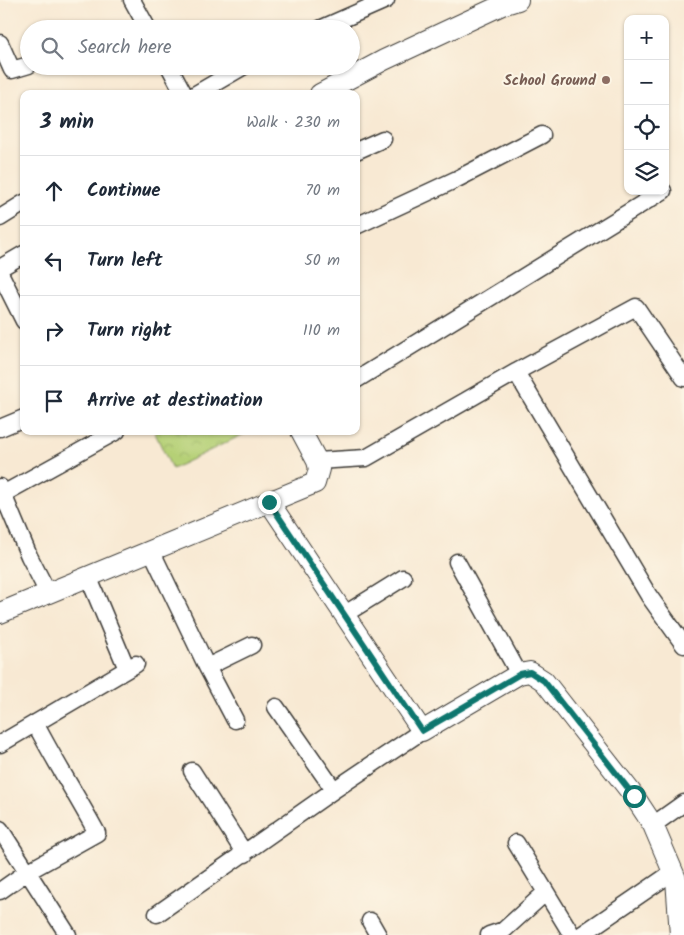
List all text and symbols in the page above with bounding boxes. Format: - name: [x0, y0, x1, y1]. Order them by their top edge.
- map controls: [624, 15, 669, 195]
- button: +: [624, 15, 669, 60]
- search box: [20, 20, 360, 75]
- text: Search here: [78, 33, 172, 63]
- icon: search: [38, 34, 66, 62]
- button: −: [624, 60, 669, 105]
- place label: School Ground: [504, 69, 597, 93]
- marker: School Ground: [600, 74, 612, 86]
- button: locate: [624, 105, 669, 150]
- text: 3 min: [40, 106, 94, 139]
- text: Walk · 230 m: [246, 110, 340, 135]
- button: layers: [624, 150, 669, 195]
- text: Continue: [87, 176, 160, 206]
- icon: ahead: [40, 177, 68, 205]
- text: 70 m: [305, 178, 340, 203]
- text: Turn left: [87, 246, 162, 276]
- icon: left: [40, 247, 68, 275]
- text: 50 m: [304, 248, 340, 273]
- text: Turn right: [87, 316, 172, 346]
- icon: right: [40, 317, 68, 345]
- text: 110 m: [303, 318, 340, 343]
- text: Arrive at destination: [87, 386, 263, 416]
- icon: arrive: [40, 387, 68, 415]
- route end: [258, 491, 281, 514]
- route start: [623, 785, 646, 808]

